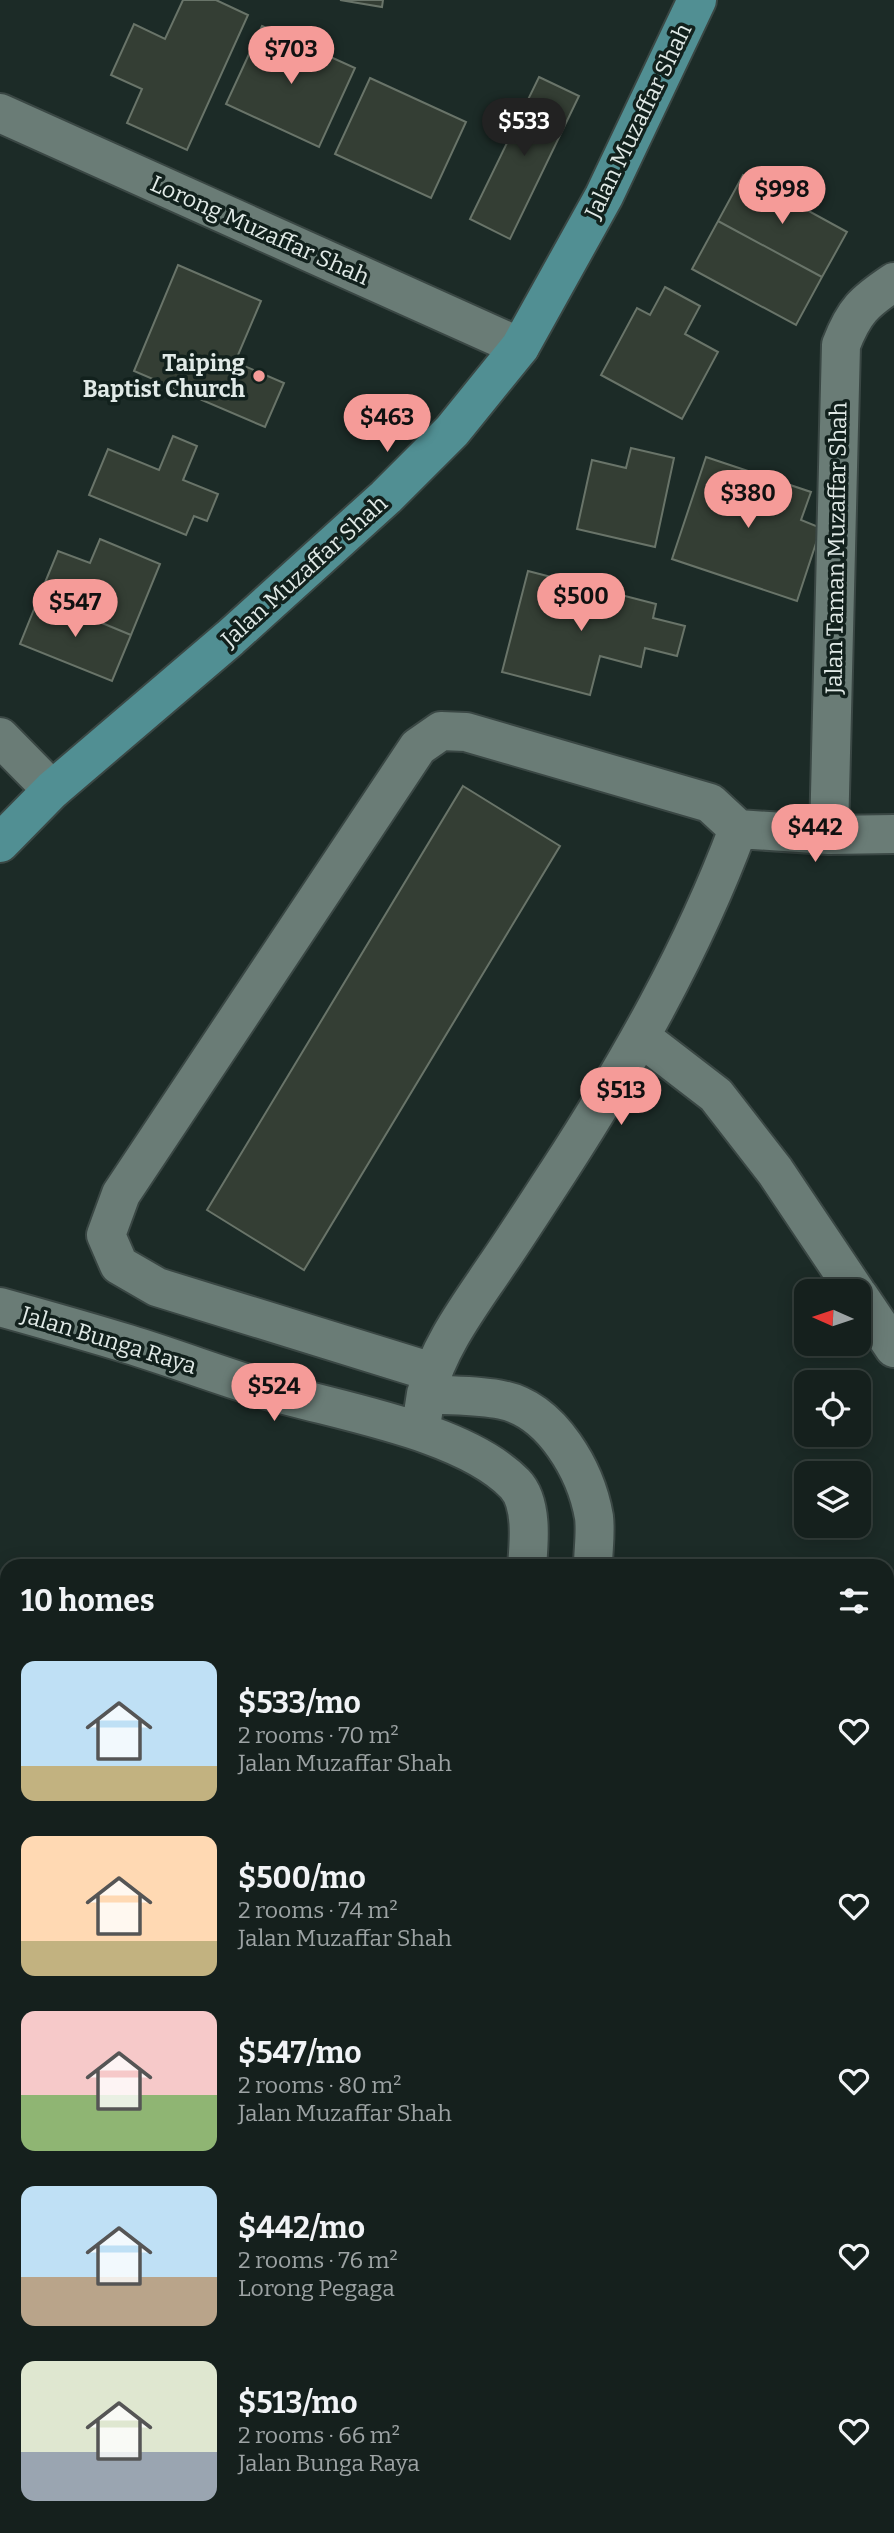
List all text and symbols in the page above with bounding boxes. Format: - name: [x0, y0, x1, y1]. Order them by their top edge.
- street label: Jalan Muzaffar Shah: [578, 19, 697, 224]
- pin: $703: [250, 27, 332, 86]
- text: $703: [264, 35, 318, 63]
- pin: $533: [483, 99, 565, 158]
- text: $533: [498, 107, 550, 135]
- pin: $998: [741, 166, 823, 226]
- street label: Lorong Muzaffar Shah: [146, 169, 374, 291]
- text: $998: [755, 175, 810, 203]
- place label: Taiping Baptist Church: [83, 349, 245, 403]
- marker: Taiping Baptist Church: [251, 368, 267, 384]
- pin: $463: [346, 394, 428, 454]
- street label: Jalan Taman Muzaffar Shah: [819, 402, 853, 695]
- text: $463: [360, 403, 414, 431]
- pin: $380: [707, 470, 789, 530]
- text: $380: [720, 479, 776, 507]
- street label: Jalan Muzaffar Shah: [214, 489, 393, 654]
- pin: $500: [540, 574, 622, 633]
- pin: $547: [34, 580, 116, 639]
- text: $500: [553, 582, 609, 610]
- text: $547: [49, 588, 101, 616]
- pin: $442: [774, 804, 856, 864]
- text: $442: [787, 813, 843, 841]
- pin: $513: [580, 1068, 662, 1127]
- text: $513: [596, 1076, 646, 1104]
- north arrow: [794, 1279, 872, 1356]
- map controls: [794, 1279, 871, 1538]
- street label: Jalan Bunga Raya: [17, 1300, 200, 1380]
- pin: $524: [233, 1364, 315, 1423]
- button: locate: [794, 1370, 871, 1447]
- text: $524: [247, 1372, 301, 1400]
- button: layers: [794, 1461, 871, 1538]
- icon: filters: [835, 1582, 873, 1620]
- text: 10 homes: [21, 1583, 155, 1619]
- text: $533/mo: [238, 1685, 361, 1721]
- icon: home: [77, 1689, 161, 1773]
- icon: heart: [835, 1712, 873, 1750]
- text: 2 rooms · 70 m²: [238, 1721, 399, 1749]
- text: Jalan Muzaffar Shah: [238, 1749, 452, 1777]
- text: $500/mo: [238, 1860, 366, 1896]
- icon: home: [77, 1864, 161, 1948]
- icon: heart: [835, 1887, 873, 1925]
- text: 2 rooms · 74 m²: [238, 1896, 398, 1924]
- text: Jalan Muzaffar Shah: [238, 1924, 452, 1952]
- text: $547/mo: [238, 2035, 362, 2071]
- icon: home: [77, 2039, 161, 2123]
- icon: heart: [835, 2062, 873, 2100]
- text: 2 rooms · 80 m²: [238, 2071, 401, 2099]
- text: Jalan Muzaffar Shah: [238, 2099, 452, 2127]
- text: $442/mo: [238, 2210, 365, 2246]
- icon: home: [77, 2214, 161, 2298]
- icon: heart: [835, 2237, 873, 2275]
- text: 2 rooms · 76 m²: [238, 2246, 398, 2274]
- text: Lorong Pegaga: [238, 2274, 395, 2302]
- text: $513/mo: [238, 2385, 357, 2421]
- icon: home: [77, 2389, 161, 2473]
- icon: heart: [835, 2412, 873, 2450]
- text: 2 rooms · 66 m²: [238, 2421, 400, 2449]
- text: Jalan Bunga Raya: [238, 2449, 420, 2477]

